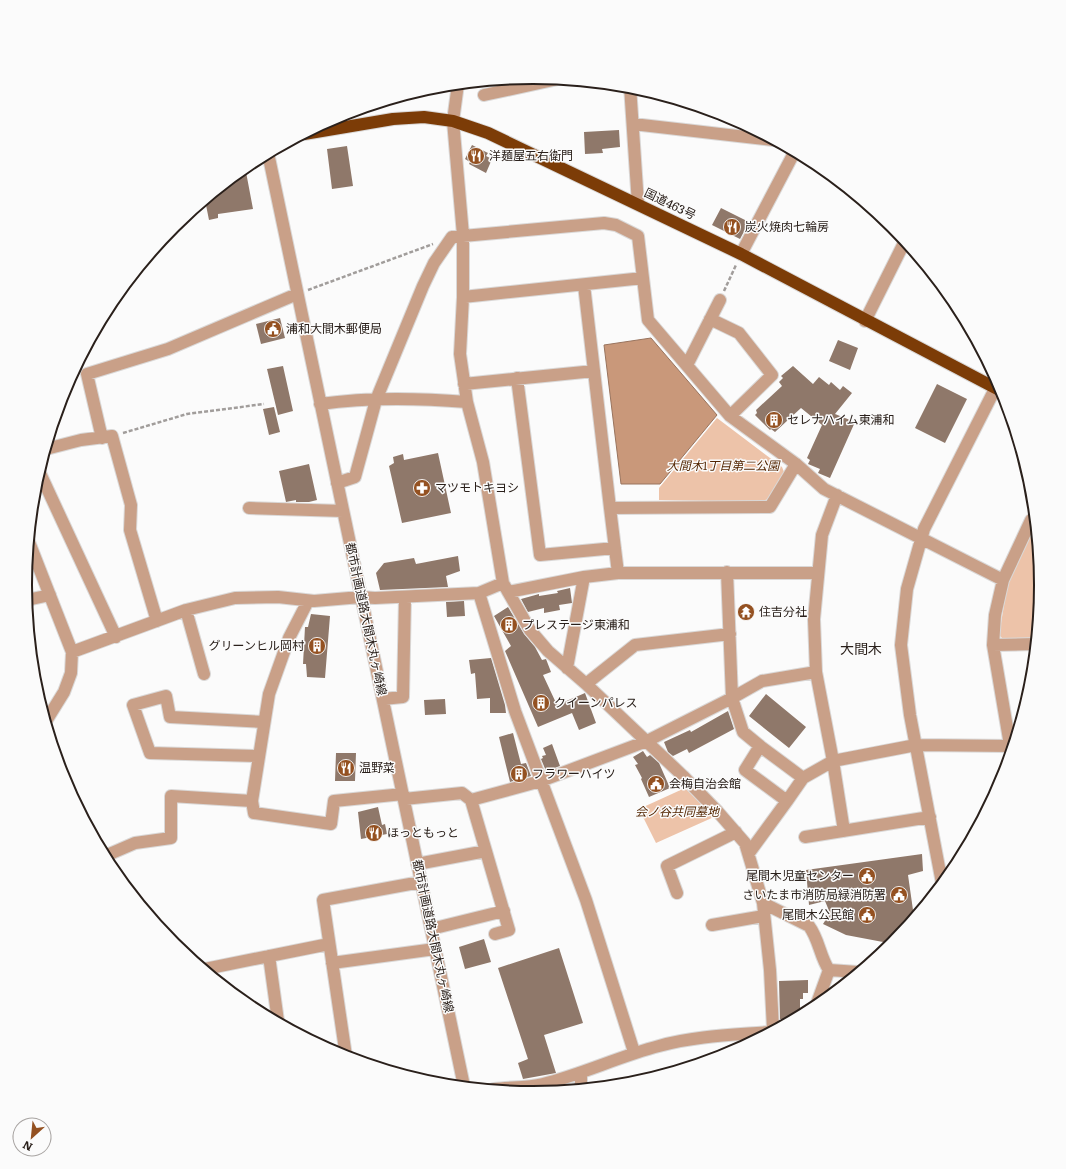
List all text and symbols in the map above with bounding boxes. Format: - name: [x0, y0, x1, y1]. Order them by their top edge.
- restaurant icon: 洋麺屋五右衛門: [466, 146, 486, 166]
- place label: 洋麺屋五右衛門: [489, 146, 573, 164]
- street label: 国道463号: [642, 183, 699, 223]
- restaurant icon: 炭火焼肉七輪房: [722, 217, 742, 237]
- place label: 炭火焼肉七輪房: [745, 217, 829, 235]
- public building icon: 浦和大間木郵便局: [263, 319, 283, 339]
- place label: 浦和大間木郵便局: [286, 319, 382, 337]
- building icon: セレナハイム東浦和: [764, 410, 784, 430]
- place label: セレナハイム東浦和: [787, 410, 895, 428]
- park label: 大間木1丁目第二公園: [667, 456, 781, 474]
- pharmacy icon: マツモトキヨシ: [412, 478, 432, 498]
- place label: マツモトキヨシ: [435, 478, 519, 496]
- street label: 都市計画道路大間木丸ヶ崎線: [342, 541, 392, 697]
- temple icon: 住吉分社: [736, 602, 756, 622]
- place label: 住吉分社: [759, 602, 807, 620]
- building icon: プレステージ東浦和: [499, 615, 519, 635]
- place label: プレステージ東浦和: [522, 615, 630, 633]
- place label: グリーンヒル岡村: [209, 636, 305, 654]
- building icon: グリーンヒル岡村: [307, 636, 327, 656]
- district label: 大間木: [840, 638, 882, 658]
- building icon: クイーンパレス: [531, 693, 551, 713]
- place label: クイーンパレス: [554, 693, 637, 711]
- restaurant icon: 温野菜: [336, 758, 356, 778]
- place label: 温野菜: [359, 758, 395, 776]
- building icon: フラワーハイツ: [509, 764, 529, 784]
- place label: フラワーハイツ: [532, 764, 616, 782]
- public building icon: 会梅自治会館: [646, 774, 666, 794]
- place label: 会梅自治会館: [669, 774, 741, 792]
- park label: 会ノ谷共同墓地: [635, 802, 721, 820]
- restaurant icon: ほっともっと: [364, 823, 384, 843]
- place label: ほっともっと: [387, 823, 459, 841]
- street label: 都市計画道路大間木丸ヶ崎線: [409, 858, 459, 1014]
- place label: 尾間木児童センター: [746, 866, 854, 884]
- public building icon: 尾間木児童センター: [857, 866, 877, 886]
- place label: さいたま市消防局緑消防署: [742, 885, 886, 903]
- public building icon: さいたま市消防局緑消防署: [889, 885, 909, 905]
- place label: 尾間木公民館: [782, 905, 854, 923]
- public building icon: 尾間木公民館: [857, 905, 877, 925]
- north arrow: [12, 1117, 52, 1157]
- text: N: [19, 1138, 35, 1156]

